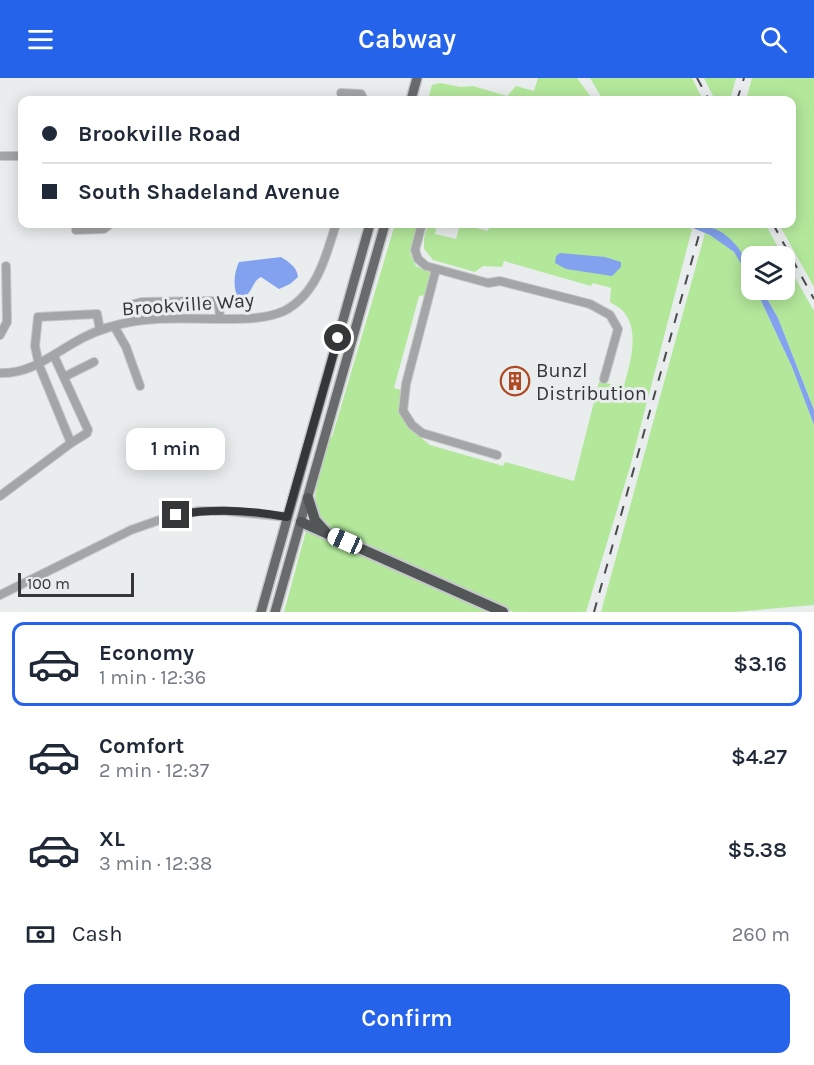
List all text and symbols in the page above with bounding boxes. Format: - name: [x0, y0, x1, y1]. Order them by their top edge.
- icon: menu: [24, 23, 57, 56]
- text: Cabway: [358, 23, 456, 55]
- icon: search: [757, 23, 790, 56]
- text: Brookville Road: [78, 121, 241, 147]
- text: South Shadeland Avenue: [78, 179, 340, 205]
- map controls: [741, 246, 795, 300]
- button: layers: [741, 246, 795, 300]
- street label: Brookville Way: [121, 288, 255, 321]
- route start: [324, 324, 351, 351]
- place label: Bunzl Distribution: [536, 359, 647, 405]
- building icon: Bunzl Distribution: [499, 365, 531, 397]
- callout: 1 min: [126, 428, 225, 470]
- text: 1 min: [151, 437, 200, 460]
- route end: [162, 501, 189, 528]
- car: [325, 525, 365, 557]
- scale bar: [18, 570, 134, 598]
- text: 100 m: [27, 574, 70, 593]
- icon: car: [27, 637, 81, 691]
- text: Economy: [99, 640, 194, 666]
- text: $3.16: [733, 651, 787, 677]
- text: 1 min · 12:36: [99, 666, 206, 689]
- icon: car: [27, 730, 81, 784]
- text: Comfort: [99, 733, 184, 759]
- text: $4.27: [731, 744, 787, 770]
- text: 2 min · 12:37: [99, 759, 209, 782]
- icon: car: [27, 823, 81, 877]
- text: XL: [99, 826, 125, 852]
- text: $5.38: [727, 837, 787, 863]
- text: 3 min · 12:38: [99, 852, 212, 875]
- icon: cash: [24, 918, 57, 951]
- text: Cash: [72, 921, 122, 947]
- text: 260 m: [732, 923, 790, 946]
- button: Confirm: [24, 984, 790, 1053]

